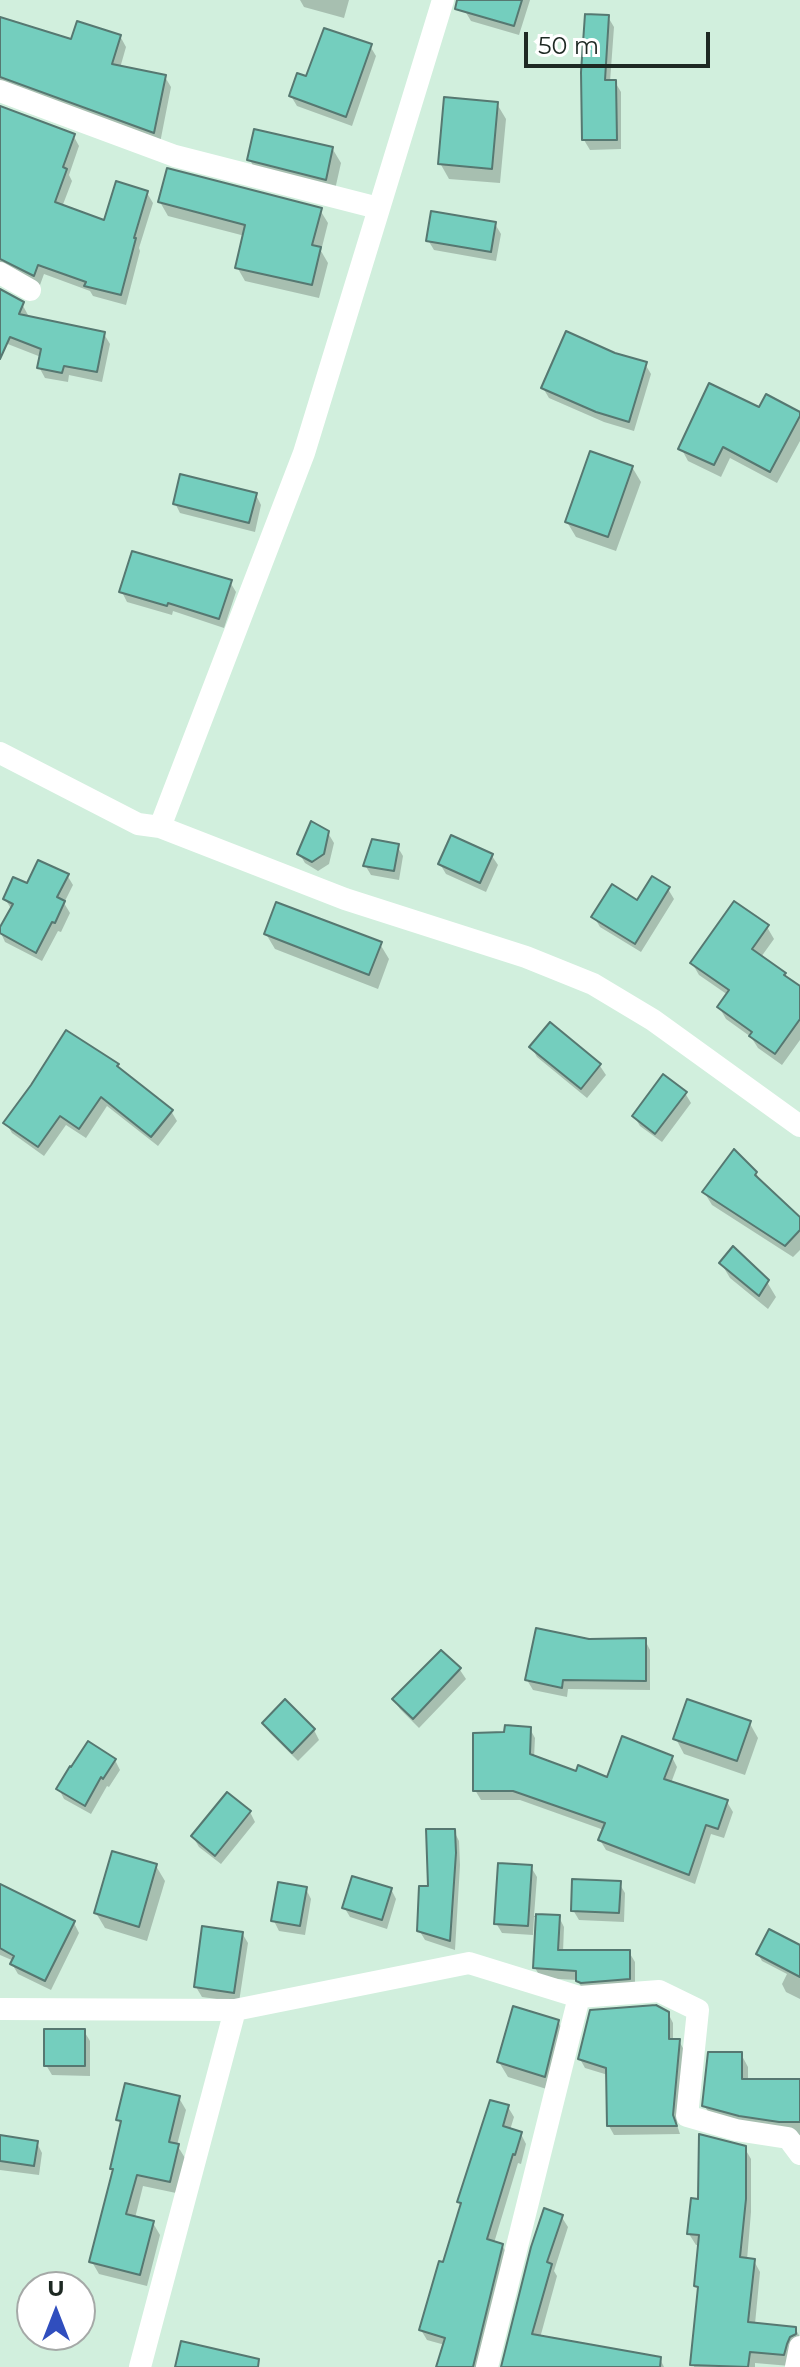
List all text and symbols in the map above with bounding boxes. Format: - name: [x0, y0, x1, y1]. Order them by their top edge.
- scale bar: [528, 16, 714, 66]
- text: 50 m: [538, 31, 599, 60]
- north arrow: [16, 2271, 96, 2351]
- text: U: [47, 2275, 65, 2302]

